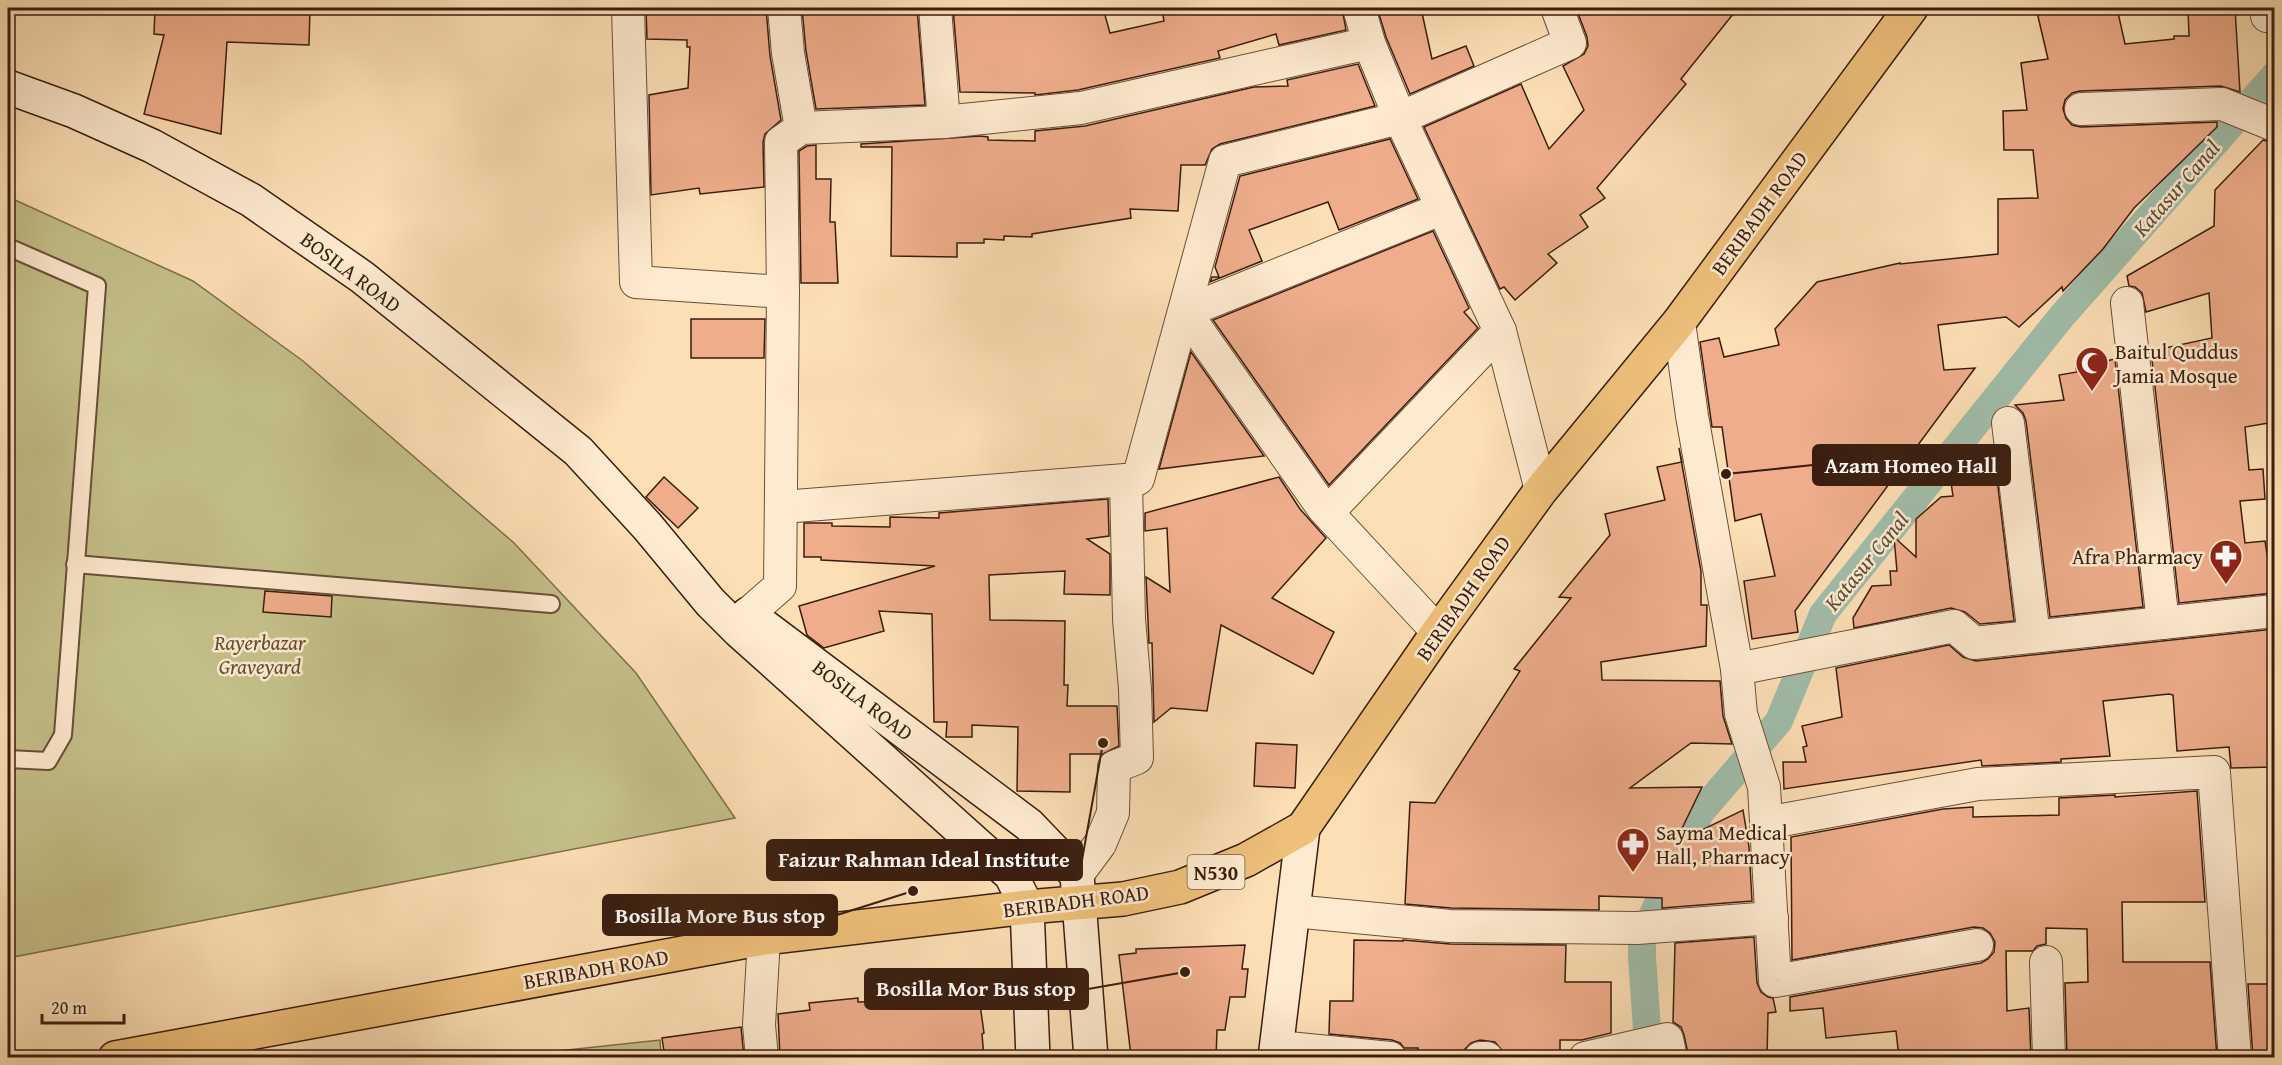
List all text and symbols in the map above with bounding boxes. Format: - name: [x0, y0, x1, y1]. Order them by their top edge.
- water label: Katasur Canal: [2124, 133, 2227, 244]
- street label: BERIBADH ROAD: [1703, 145, 1815, 281]
- street label: BOSILA ROAD: [294, 224, 408, 320]
- place label: Baitul Quddus Jamia Mosque: [2112, 336, 2238, 391]
- mosque icon: Baitul Quddus Jamia Mosque: [2074, 345, 2110, 392]
- callout: Azam Homeo Hall: [1813, 445, 2010, 485]
- text: Azam Homeo Hall: [1825, 449, 1998, 481]
- water label: Katasur Canal: [1816, 505, 1916, 618]
- street label: BERIBADH ROAD: [1408, 529, 1518, 667]
- pharmacy icon: Afra Pharmacy: [2208, 538, 2244, 585]
- place label: Afra Pharmacy: [2072, 541, 2204, 572]
- park label: Rayerbazar Graveyard: [213, 627, 307, 682]
- street label: BOSILA ROAD: [806, 652, 920, 748]
- place label: Sayma Medical Hall, Pharmacy: [1656, 817, 1790, 872]
- pharmacy icon: Sayma Medical Hall, Pharmacy: [1615, 826, 1651, 873]
- callout: Faizur Rahman Ideal Institute: [767, 840, 1082, 880]
- text: Faizur Rahman Ideal Institute: [778, 843, 1070, 875]
- road number: N530: [1188, 855, 1244, 889]
- street label: BERIBADH ROAD: [1001, 877, 1151, 925]
- callout: Bosilla More Bus stop: [603, 895, 837, 935]
- text: Bosilla More Bus stop: [615, 899, 825, 931]
- street label: BERIBADH ROAD: [521, 941, 671, 997]
- callout: Bosilla Mor Bus stop: [865, 969, 1088, 1009]
- text: Bosilla Mor Bus stop: [876, 972, 1076, 1004]
- scale bar: [42, 987, 124, 1025]
- text: 20 m: [51, 994, 87, 1021]

